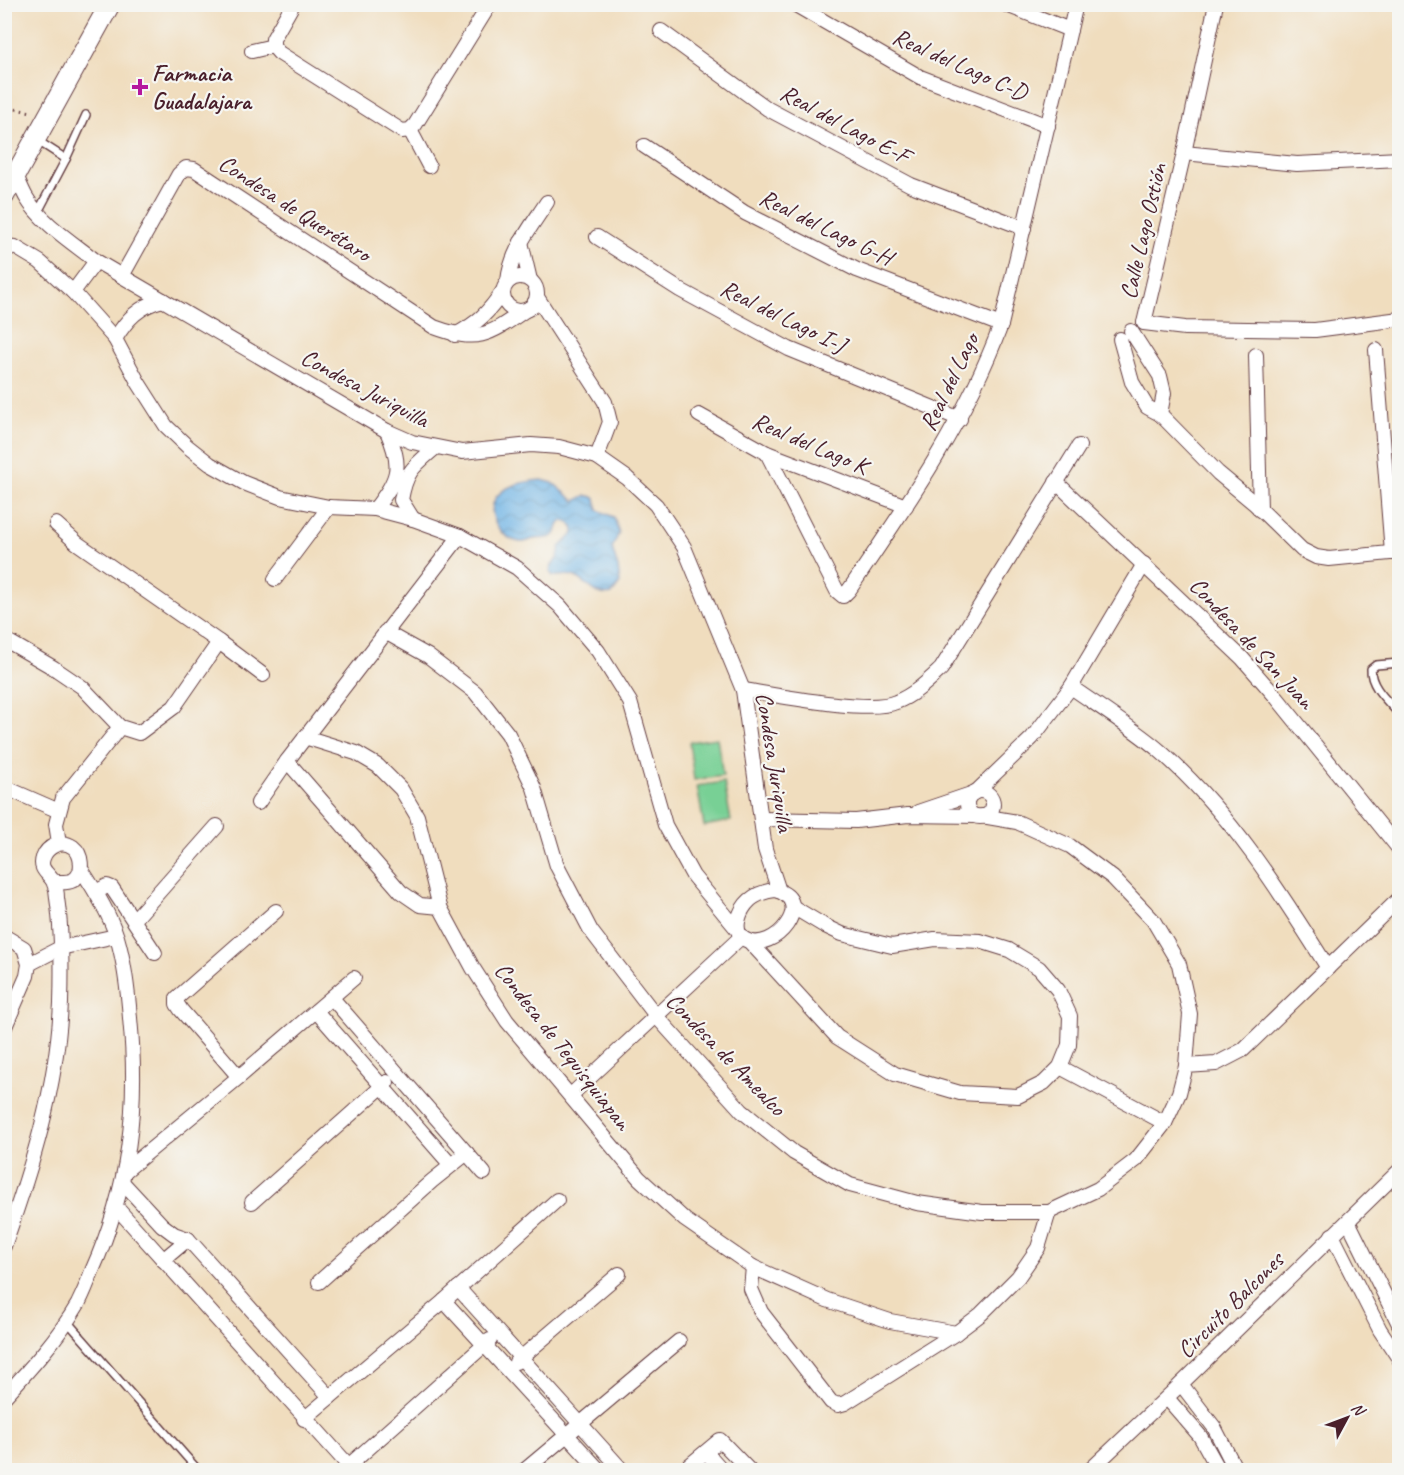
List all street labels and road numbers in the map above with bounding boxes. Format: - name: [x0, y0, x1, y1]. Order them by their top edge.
- street label: Real del Lago C-D: [888, 21, 1034, 108]
- street label: Real del Lago E-F: [775, 77, 919, 173]
- street label: Condesa de Querétaro: [213, 148, 379, 270]
- street label: Calle Lago Ostión: [1113, 159, 1173, 302]
- street label: Real del Lago G-H: [755, 182, 901, 274]
- street label: Real del Lago I-J: [716, 273, 854, 361]
- street label: Real del Lago: [913, 326, 987, 436]
- street label: Condesa Juriquilla: [296, 342, 435, 435]
- street label: Real del Lago K: [748, 405, 876, 482]
- street label: Condesa de San Juan: [1183, 571, 1322, 716]
- street label: Condesa Juriquilla: [749, 690, 801, 835]
- street label: Condesa de Tequisquiapan: [488, 956, 639, 1137]
- street label: Condesa de Amealco: [660, 986, 793, 1123]
- street label: Circuito Balcones: [1170, 1244, 1291, 1365]

